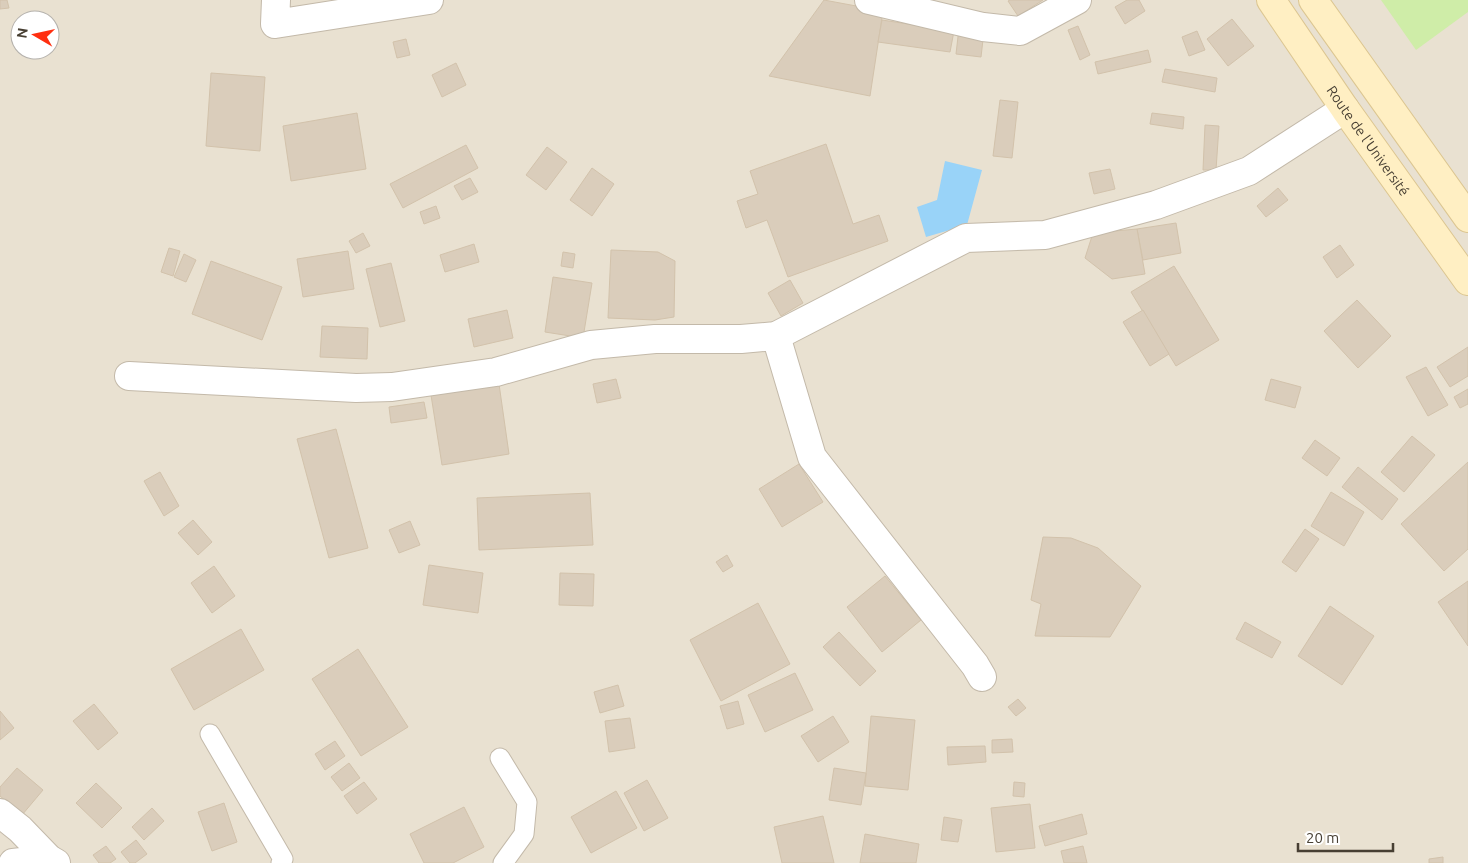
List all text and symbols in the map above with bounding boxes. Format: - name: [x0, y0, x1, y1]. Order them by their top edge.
- north arrow: [10, 10, 60, 60]
- text: N: [13, 27, 31, 39]
- street label: Route de l'Université: [1324, 83, 1412, 199]
- scale bar: [1298, 820, 1393, 852]
- text: 20 m: [1306, 829, 1339, 846]

